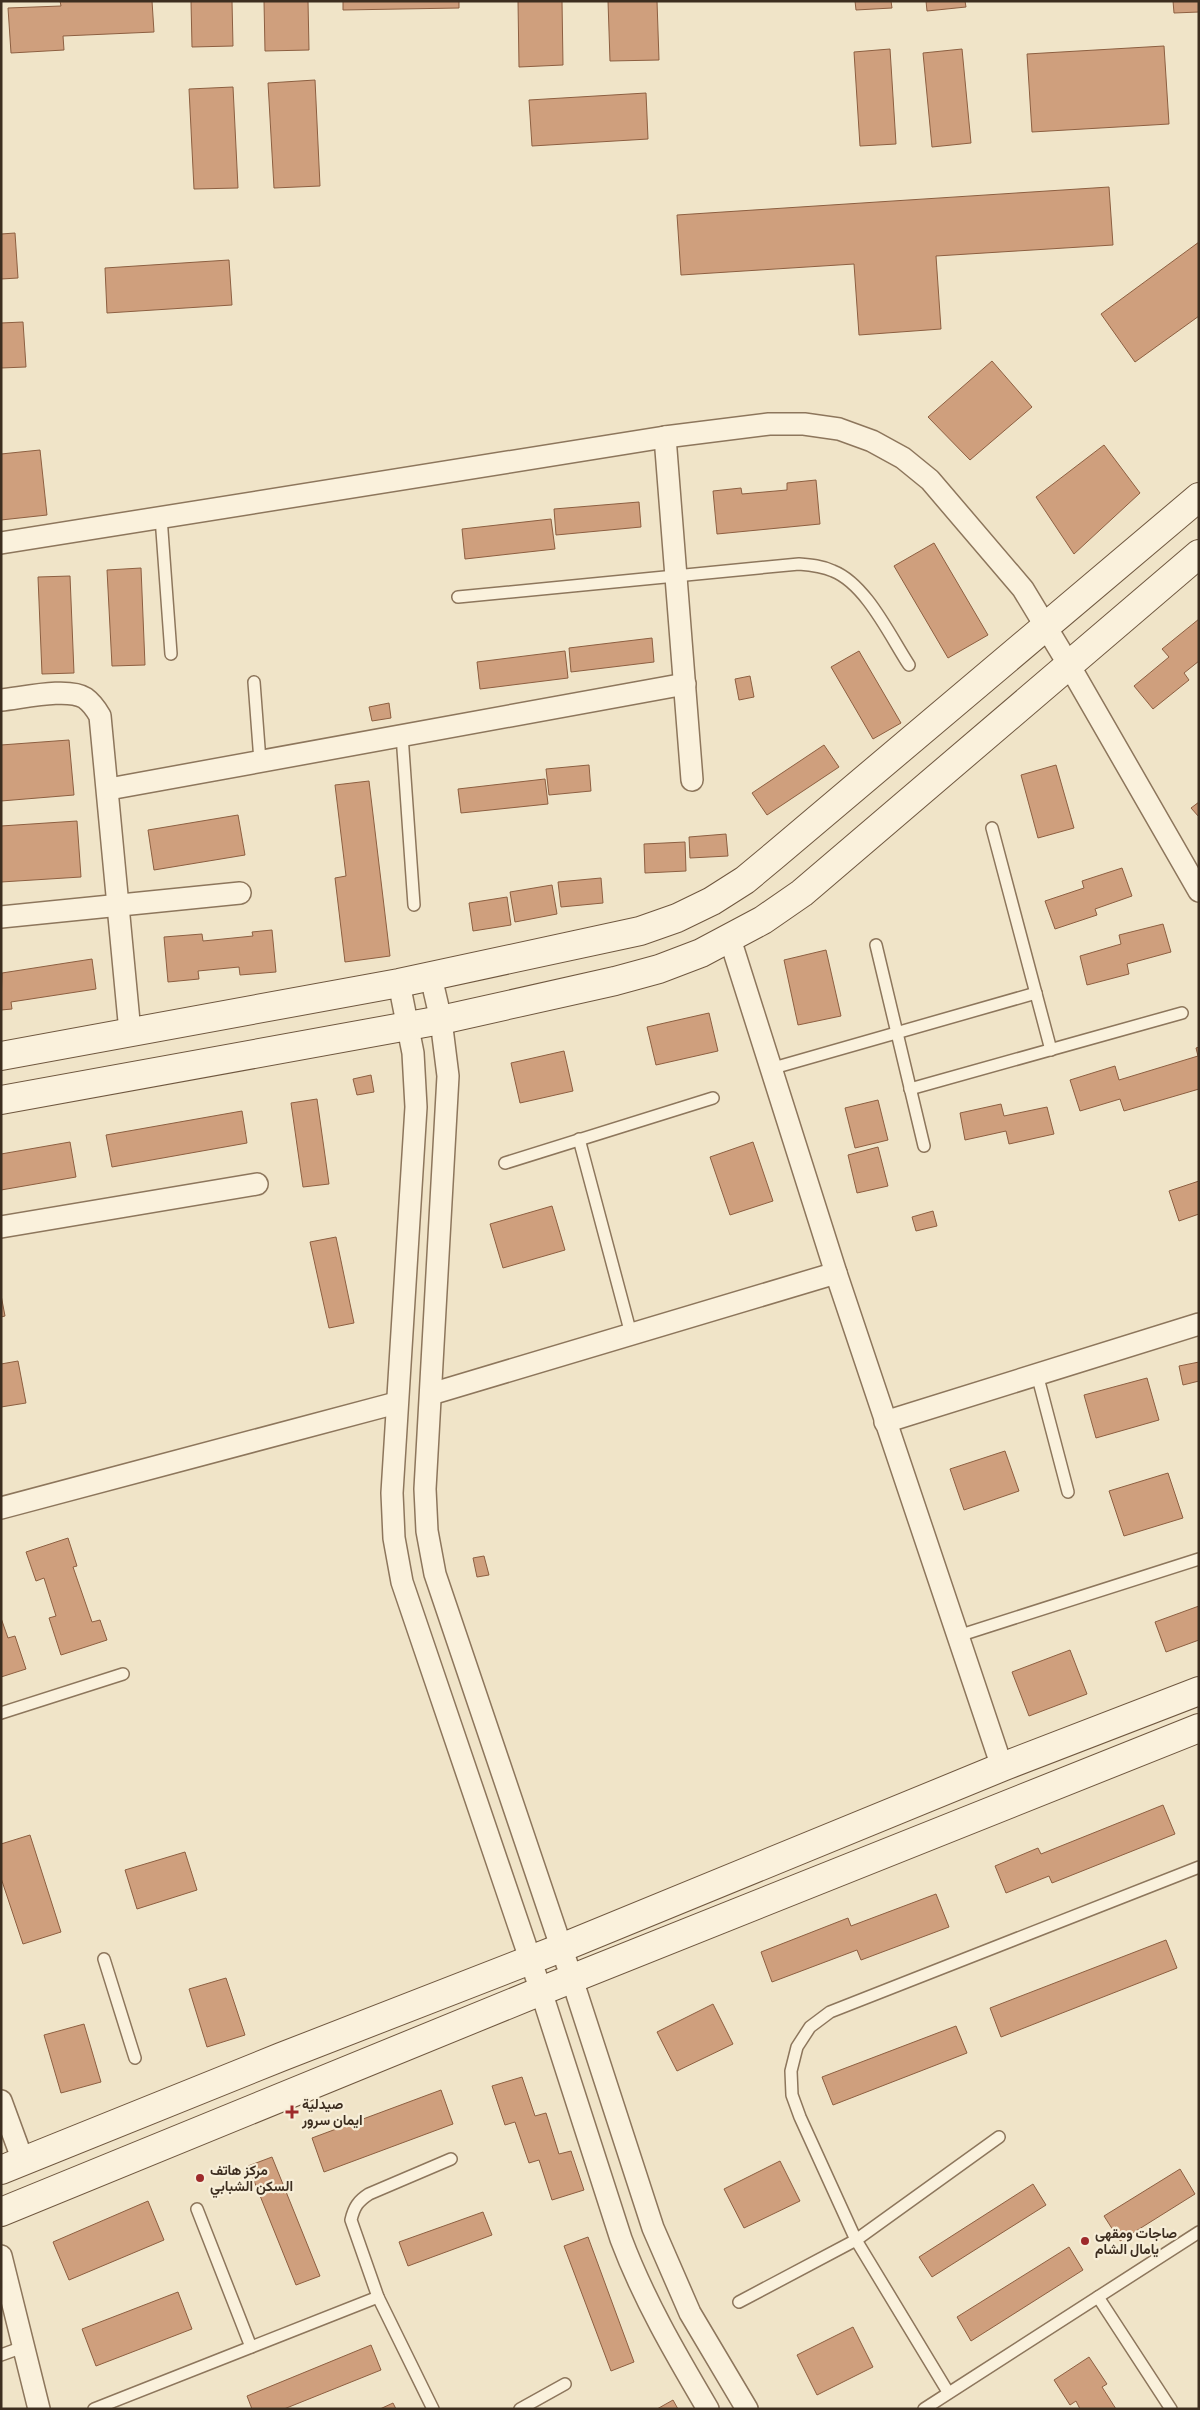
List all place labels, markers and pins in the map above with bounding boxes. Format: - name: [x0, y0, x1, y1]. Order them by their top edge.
- place label: صيدلية ايمان سرور: [301, 2093, 363, 2129]
- marker: صيدلية ايمان سرور: [286, 2106, 298, 2118]
- place label: مركز هاتف السكن الشبابي: [210, 2159, 293, 2198]
- marker: مركز هاتف السكن الشبابي: [194, 2172, 206, 2184]
- place label: صاجات ومقهى يامال الشام: [1095, 2222, 1177, 2258]
- marker: صاجات ومقهى يامال الشام: [1079, 2235, 1091, 2247]

